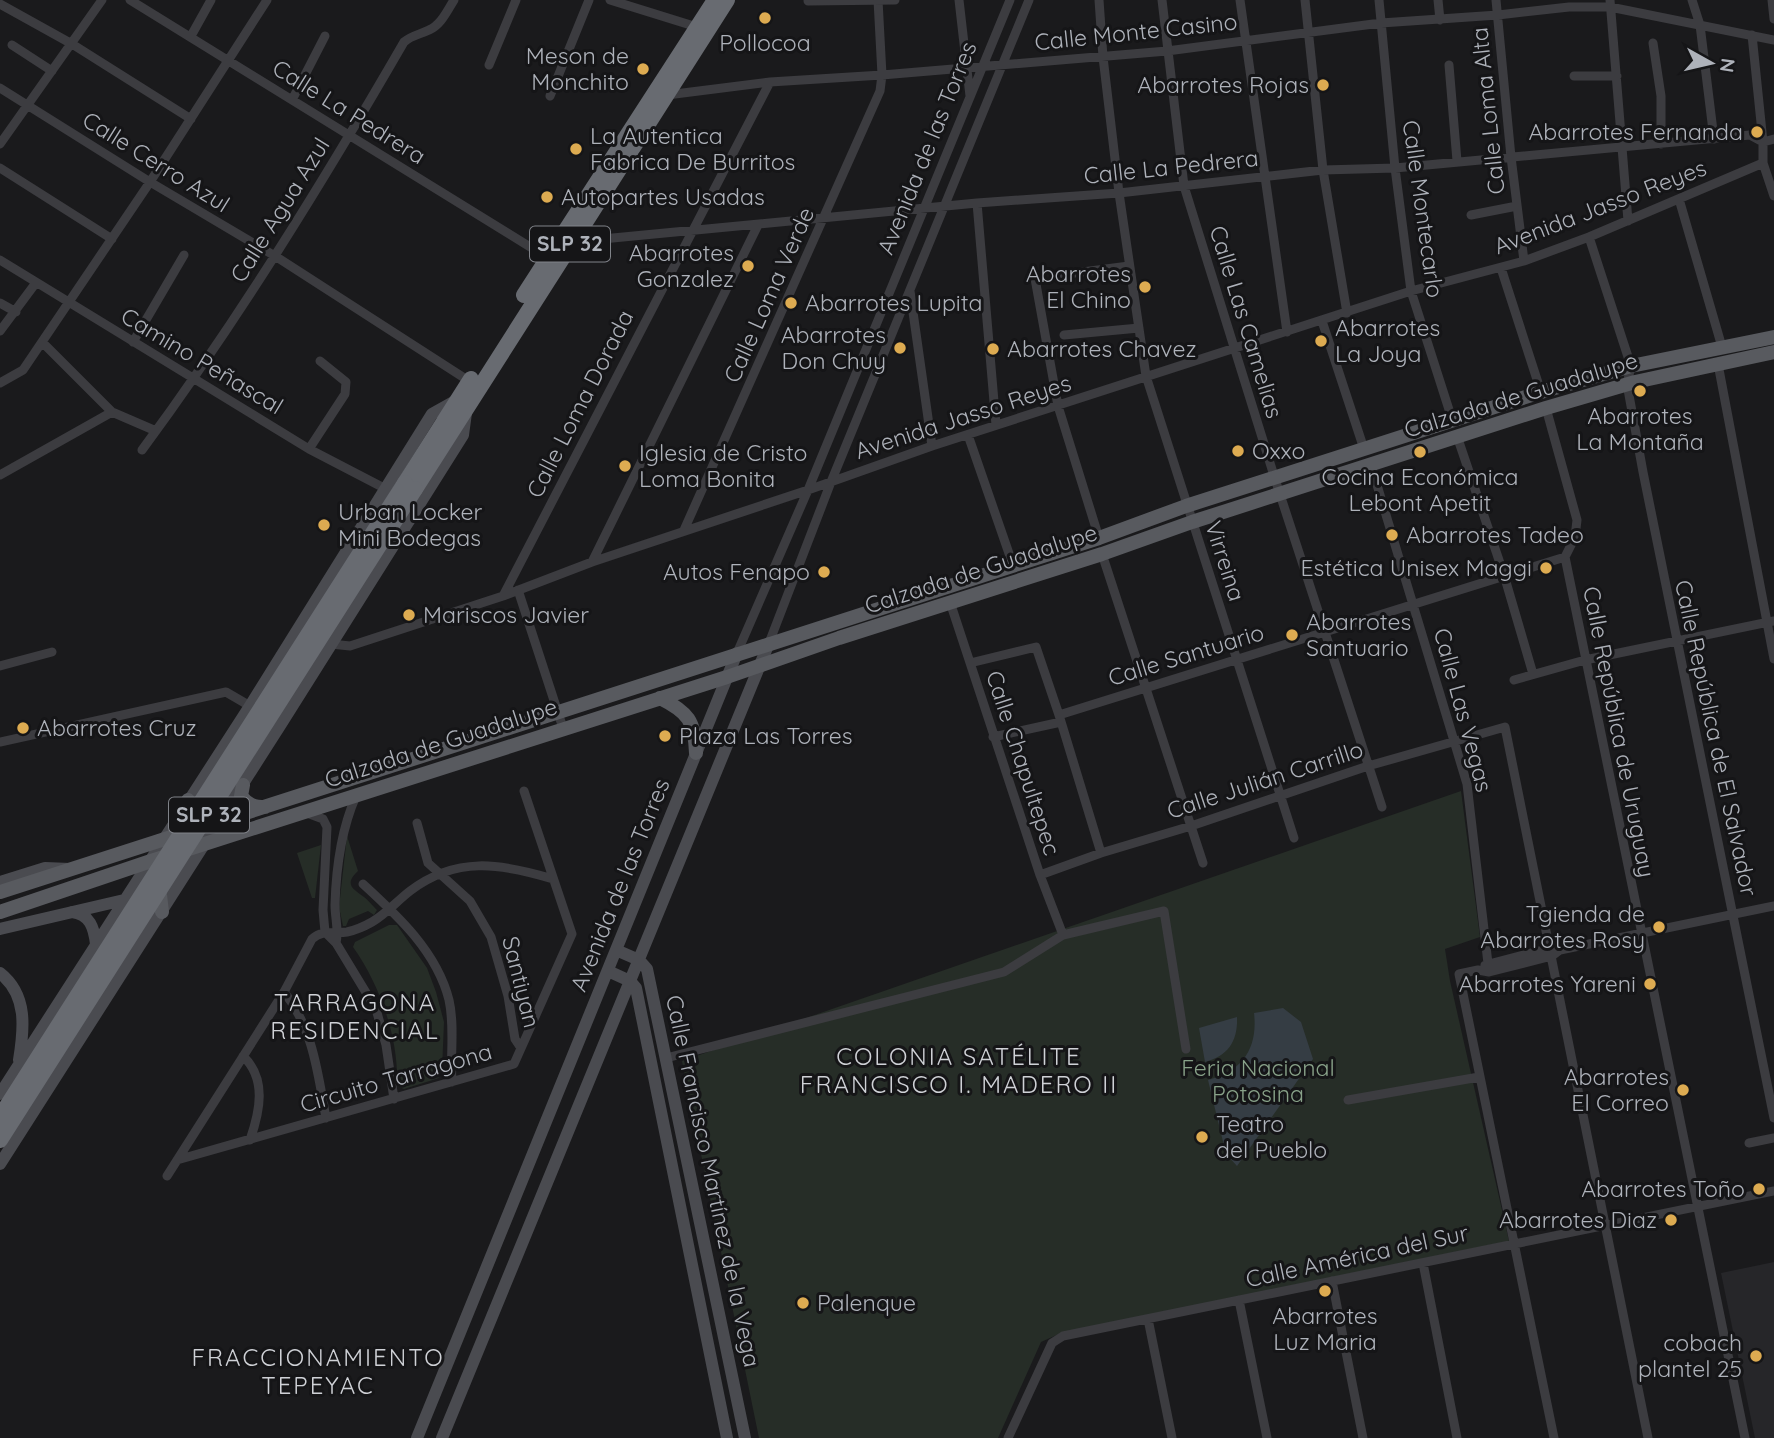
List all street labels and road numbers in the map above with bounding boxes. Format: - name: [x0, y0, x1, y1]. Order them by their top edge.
- street label: Calle Monte Casino: [1033, 6, 1239, 57]
- street label: Calle Loma Alta: [1464, 26, 1511, 196]
- street label: Avenida de las Torres: [871, 37, 983, 259]
- street label: Calle La Pedrera: [267, 53, 431, 170]
- street label: Calle Cerro Azul: [77, 105, 235, 218]
- street label: Calle Montecarlo: [1397, 118, 1450, 300]
- street label: Calle Agua Azul: [224, 132, 336, 287]
- street label: Calle La Pedrera: [1082, 143, 1260, 190]
- street label: Avenida Jasso Reyes: [1489, 153, 1710, 260]
- street label: Calle Loma Verde: [717, 203, 820, 387]
- street label: Calle Las Camelias: [1203, 222, 1290, 422]
- road number: SLP 32: [530, 226, 610, 262]
- street label: Camino Peñascal: [116, 301, 289, 420]
- street label: Calle Loma Dorada: [520, 305, 639, 503]
- street label: Calzada de Guadalupe: [1401, 345, 1641, 444]
- street label: Avenida Jasso Reyes: [851, 368, 1075, 465]
- street label: Calzada de Guadalupe: [861, 517, 1101, 620]
- street label: Virreina: [1199, 517, 1252, 605]
- street label: Calle República de El Salvador: [1669, 577, 1764, 899]
- street label: Calle República de Uruguay: [1577, 584, 1662, 880]
- street label: Calle Santuario: [1105, 617, 1267, 692]
- street label: Calle Las Vegas: [1428, 625, 1499, 795]
- street label: Calle Chapultepec: [980, 667, 1067, 859]
- street label: Calzada de Guadalupe: [321, 691, 561, 794]
- street label: Calle Julián Carrillo: [1163, 734, 1367, 825]
- street label: Avenida de las Torres: [564, 774, 676, 996]
- road number: SLP 32: [169, 798, 249, 832]
- street label: Santiyan: [496, 933, 547, 1031]
- street label: Calle Francisco Martínez de la Vega: [660, 992, 767, 1370]
- street label: Circuito Tarragona: [297, 1036, 495, 1119]
- street label: Calle América del Sur: [1243, 1218, 1471, 1293]

